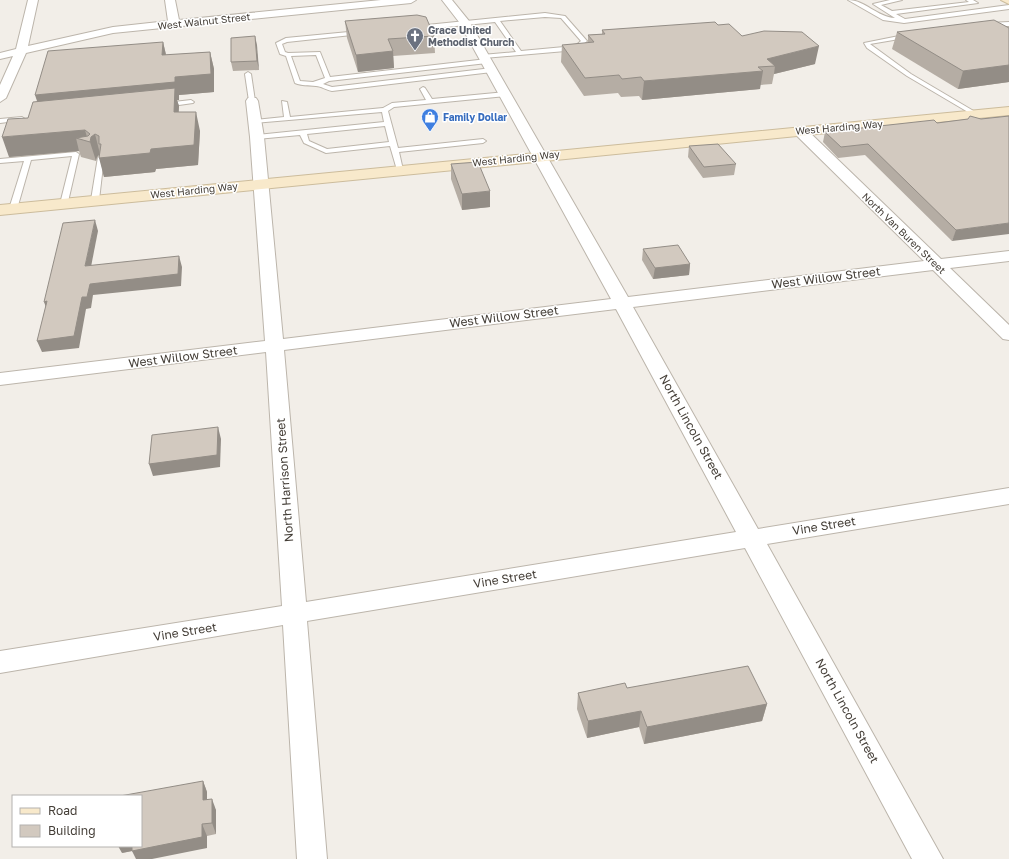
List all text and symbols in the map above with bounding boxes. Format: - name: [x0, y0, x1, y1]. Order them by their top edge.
- street label: West Walnut Street: [157, 10, 251, 32]
- place label: Grace United Methodist Church: [428, 24, 514, 48]
- church icon: Grace United Methodist Church: [405, 26, 425, 51]
- shop icon: Family Dollar: [420, 107, 440, 132]
- place label: Family Dollar: [443, 111, 507, 123]
- street label: West Harding Way: [795, 117, 884, 137]
- street label: West Harding Way: [472, 147, 561, 169]
- street label: West Harding Way: [150, 179, 239, 201]
- street label: North Van Buren Street: [860, 190, 948, 276]
- street label: West Willow Street: [771, 263, 882, 292]
- street label: West Willow Street: [449, 302, 560, 331]
- street label: West Willow Street: [128, 342, 239, 371]
- street label: North Lincoln Street: [656, 372, 727, 482]
- street label: North Harrison Street: [273, 417, 296, 543]
- street label: Vine Street: [791, 513, 857, 538]
- street label: Vine Street: [472, 566, 538, 591]
- street label: Vine Street: [152, 619, 218, 644]
- street label: North Lincoln Street: [812, 656, 883, 766]
- legend: [12, 795, 142, 847]
- text: Road: [48, 803, 77, 818]
- text: Building: [48, 823, 96, 838]

